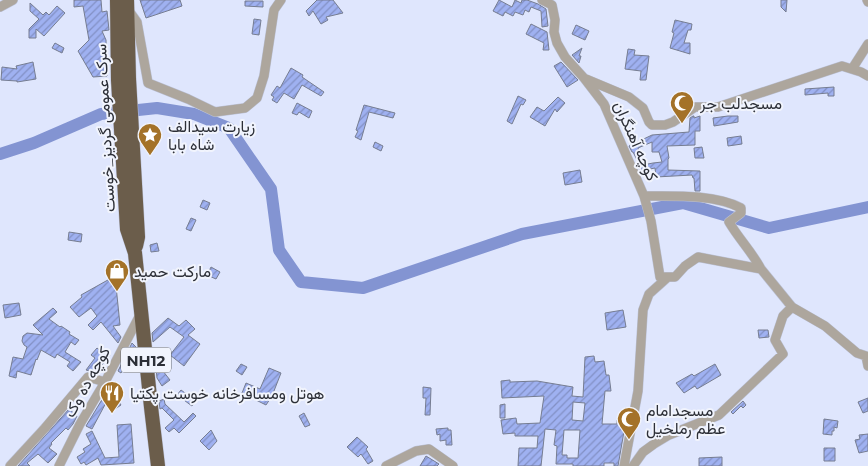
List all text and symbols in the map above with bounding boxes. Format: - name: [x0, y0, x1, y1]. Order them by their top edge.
- street label: سرک عمومی گردیز_خوست: [91, 43, 120, 213]
- mosque icon: مسجدلب جر: [669, 90, 695, 124]
- place label: مسجدلب جر: [699, 94, 782, 114]
- street label: کوچه آهنگران: [608, 98, 662, 185]
- place label: زیارت سیدالف شاه بابا: [168, 117, 255, 154]
- place icon: زیارت سیدالف شاه بابا: [137, 122, 163, 156]
- shop icon: مارکت حمید: [104, 258, 130, 292]
- place label: مارکت حمید: [134, 262, 211, 282]
- street label: کوچه ده وک: [60, 343, 116, 422]
- road number: NH12: [121, 348, 171, 372]
- restaurant icon: هوتل ومسافرخانه خوست پکتیا: [99, 380, 125, 414]
- place label: هوتل ومسافرخانه خوست پکتیا: [130, 384, 324, 405]
- place label: مسجدامام عظم رملخیل: [646, 401, 725, 439]
- mosque icon: مسجدامام عظم رملخیل: [616, 406, 642, 440]

